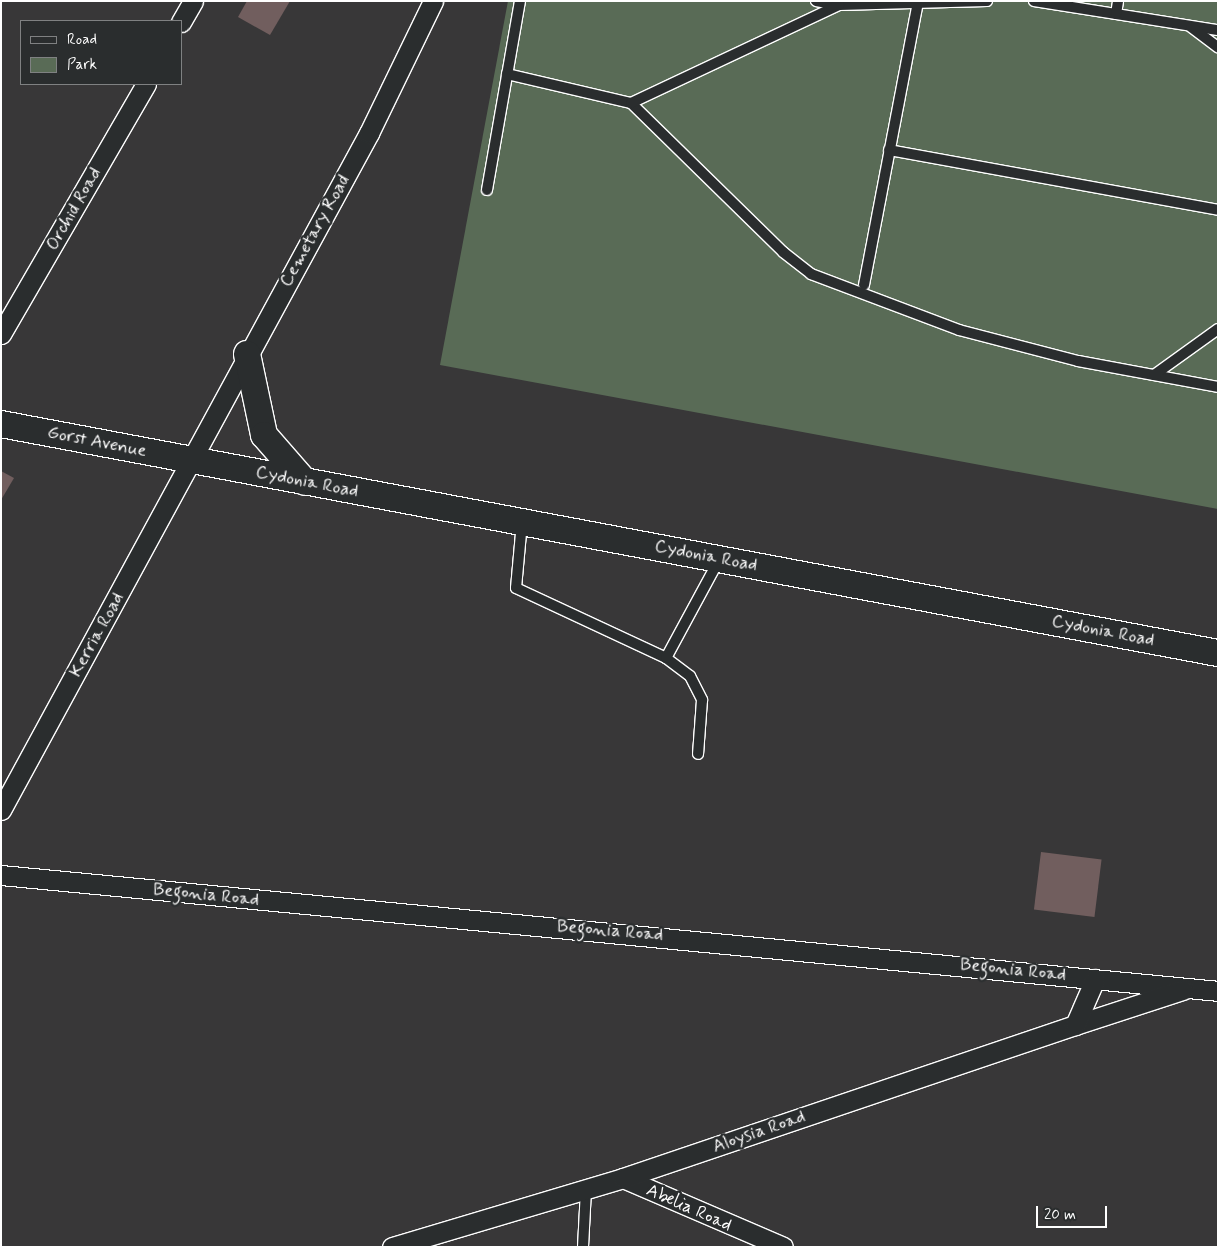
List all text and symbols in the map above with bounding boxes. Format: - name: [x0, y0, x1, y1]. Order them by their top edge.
- legend: [20, 20, 182, 85]
- text: Road: [67, 30, 97, 50]
- text: Park: [67, 55, 97, 75]
- street label: Orchid Road: [42, 164, 106, 254]
- street label: Cemetary Road: [276, 172, 354, 290]
- street label: Gorst Avenue: [46, 422, 148, 462]
- street label: Cydonia Road: [254, 461, 360, 503]
- street label: Cydonia Road: [653, 535, 759, 577]
- street label: Kerria Road: [65, 589, 129, 681]
- street label: Cydonia Road: [1050, 610, 1156, 652]
- street label: Begonia Road: [153, 879, 259, 911]
- street label: Begonia Road: [557, 916, 663, 946]
- street label: Begonia Road: [960, 954, 1066, 986]
- street label: Aloysia Road: [711, 1106, 807, 1158]
- street label: Abelia Road: [644, 1180, 734, 1236]
- scale bar: [1039, 1196, 1110, 1228]
- text: 20 m: [1044, 1205, 1076, 1225]

